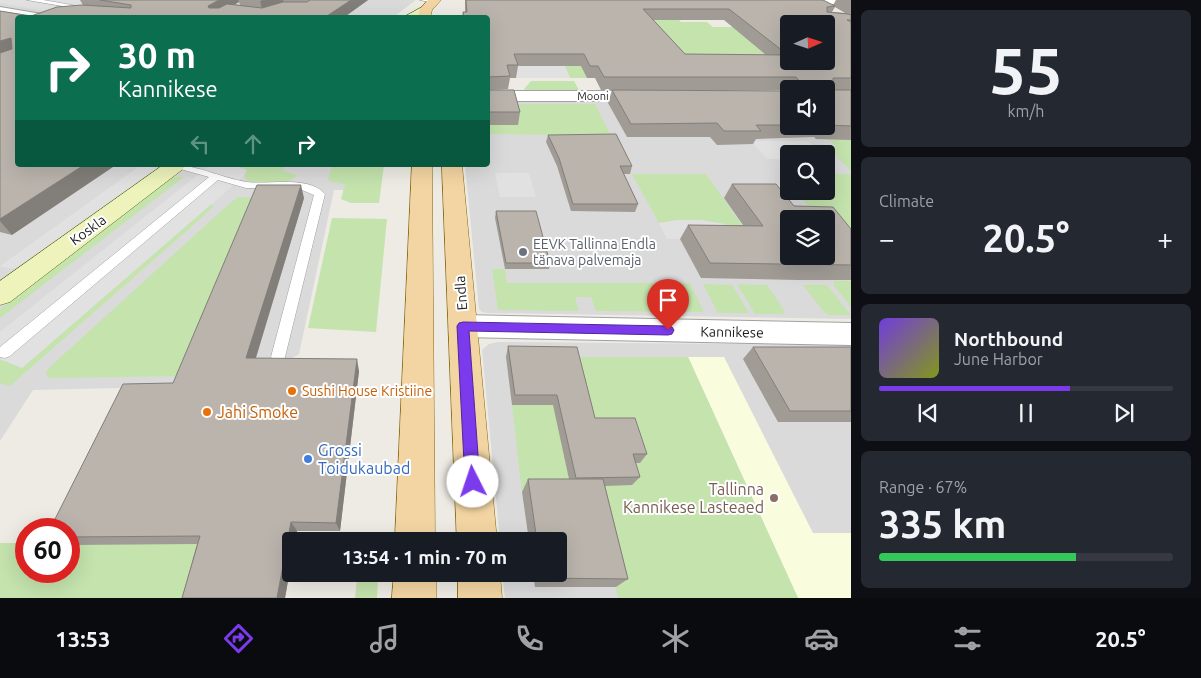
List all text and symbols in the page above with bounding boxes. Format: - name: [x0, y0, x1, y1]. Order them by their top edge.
- north arrow: [780, 15, 835, 70]
- map controls: [780, 15, 835, 265]
- text: 55: [989, 33, 1063, 106]
- icon: right: [35, 35, 100, 100]
- text: 30 m: [118, 35, 196, 75]
- text: Kannikese: [118, 76, 218, 101]
- button: sound: [780, 80, 835, 135]
- street label: Mooni: [577, 90, 609, 102]
- text: km/h: [1008, 102, 1044, 120]
- icon: left: [186, 130, 214, 158]
- icon: ahead: [239, 130, 267, 158]
- icon: right: [292, 130, 320, 158]
- button: search: [780, 145, 835, 200]
- text: Climate: [879, 192, 934, 210]
- button: layers: [780, 210, 835, 265]
- street label: Koskla: [67, 212, 109, 248]
- text: 20.5°: [982, 217, 1070, 259]
- text: −: [879, 223, 895, 254]
- text: +: [1157, 223, 1173, 254]
- place label: EEVK Tallinna Endla tänava palvemaja: [533, 236, 656, 268]
- marker: EEVK Tallinna Endla tänava palvemaja: [517, 246, 529, 258]
- street label: Endla: [452, 275, 470, 311]
- pin: [647, 279, 689, 330]
- icon: arrive: [654, 286, 682, 314]
- street label: Kannikese: [700, 323, 764, 341]
- text: Northbound: [954, 328, 1063, 350]
- text: June Harbor: [954, 350, 1043, 368]
- place label: Sushi House Kristiine: [302, 383, 432, 399]
- marker: Sushi House Kristiine: [286, 385, 298, 397]
- icon: previous: [914, 399, 942, 427]
- icon: pause: [1012, 399, 1040, 427]
- icon: next: [1110, 399, 1138, 427]
- place label: Jahi Smoke: [217, 403, 298, 421]
- marker: Jahi Smoke: [201, 406, 213, 418]
- place label: Grossi Toidukaubad: [318, 441, 410, 477]
- marker: Grossi Toidukaubad: [302, 453, 314, 465]
- position arrow: [446, 455, 498, 507]
- text: Range · 67%: [879, 478, 967, 496]
- place label: Tallinna Kannikese Lasteaed: [623, 480, 764, 516]
- marker: Tallinna Kannikese Lasteaed: [768, 492, 780, 504]
- text: 335 km: [879, 503, 1006, 545]
- speed limit sign: 60: [15, 518, 80, 583]
- text: 13:54 · 1 min · 70 m: [342, 546, 507, 568]
- icon: directions: [221, 621, 256, 656]
- icon: music: [367, 621, 402, 656]
- icon: phone: [512, 621, 547, 656]
- icon: climate: [658, 621, 693, 656]
- icon: car: [804, 621, 839, 656]
- icon: filters: [950, 621, 985, 656]
- text: 13:53: [55, 626, 110, 651]
- text: 20.5°: [1095, 626, 1146, 651]

